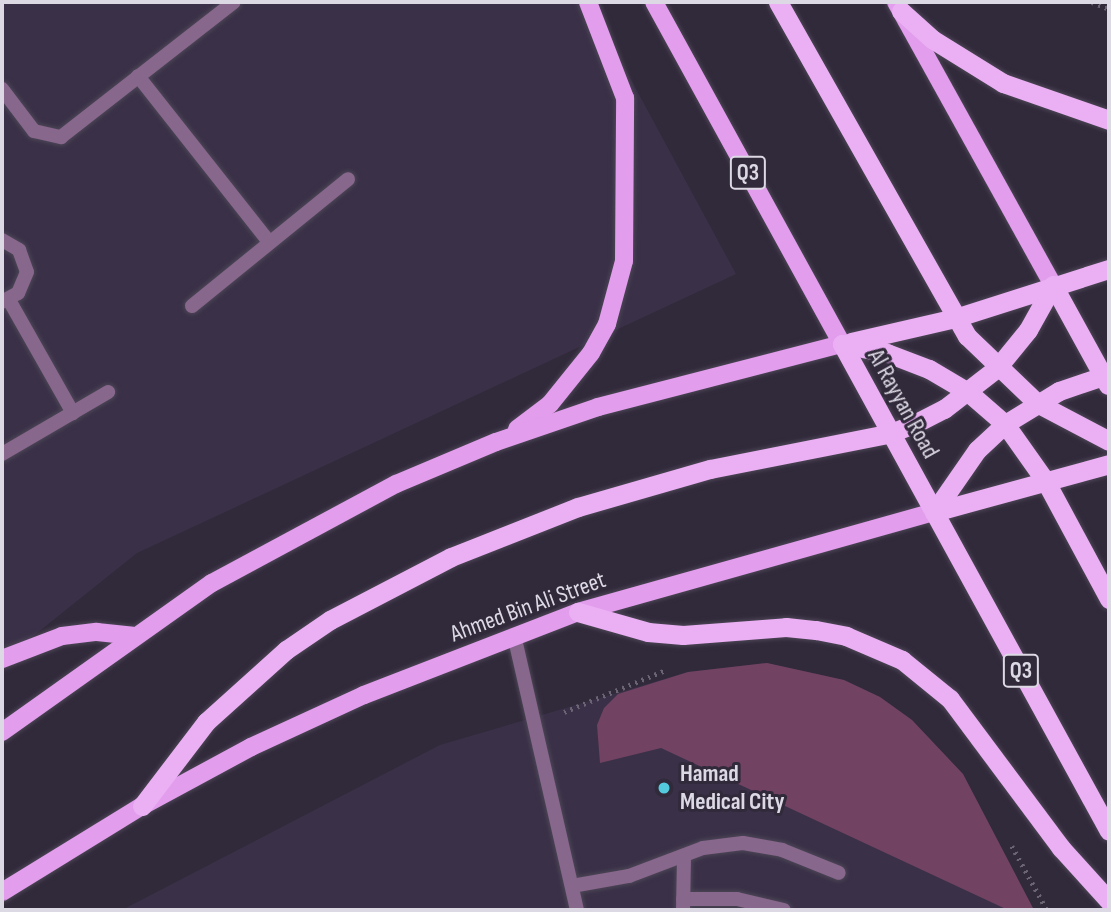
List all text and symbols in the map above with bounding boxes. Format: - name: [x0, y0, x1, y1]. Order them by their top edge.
- road number: Q3: [729, 154, 767, 192]
- street label: Al Rayyan Road: [861, 344, 945, 464]
- street label: Ahmed Bin Ali Street: [446, 566, 610, 648]
- road number: Q3: [1002, 652, 1040, 691]
- place label: Hamad Medical City: [680, 760, 784, 816]
- marker: Hamad Medical City: [654, 778, 674, 798]

